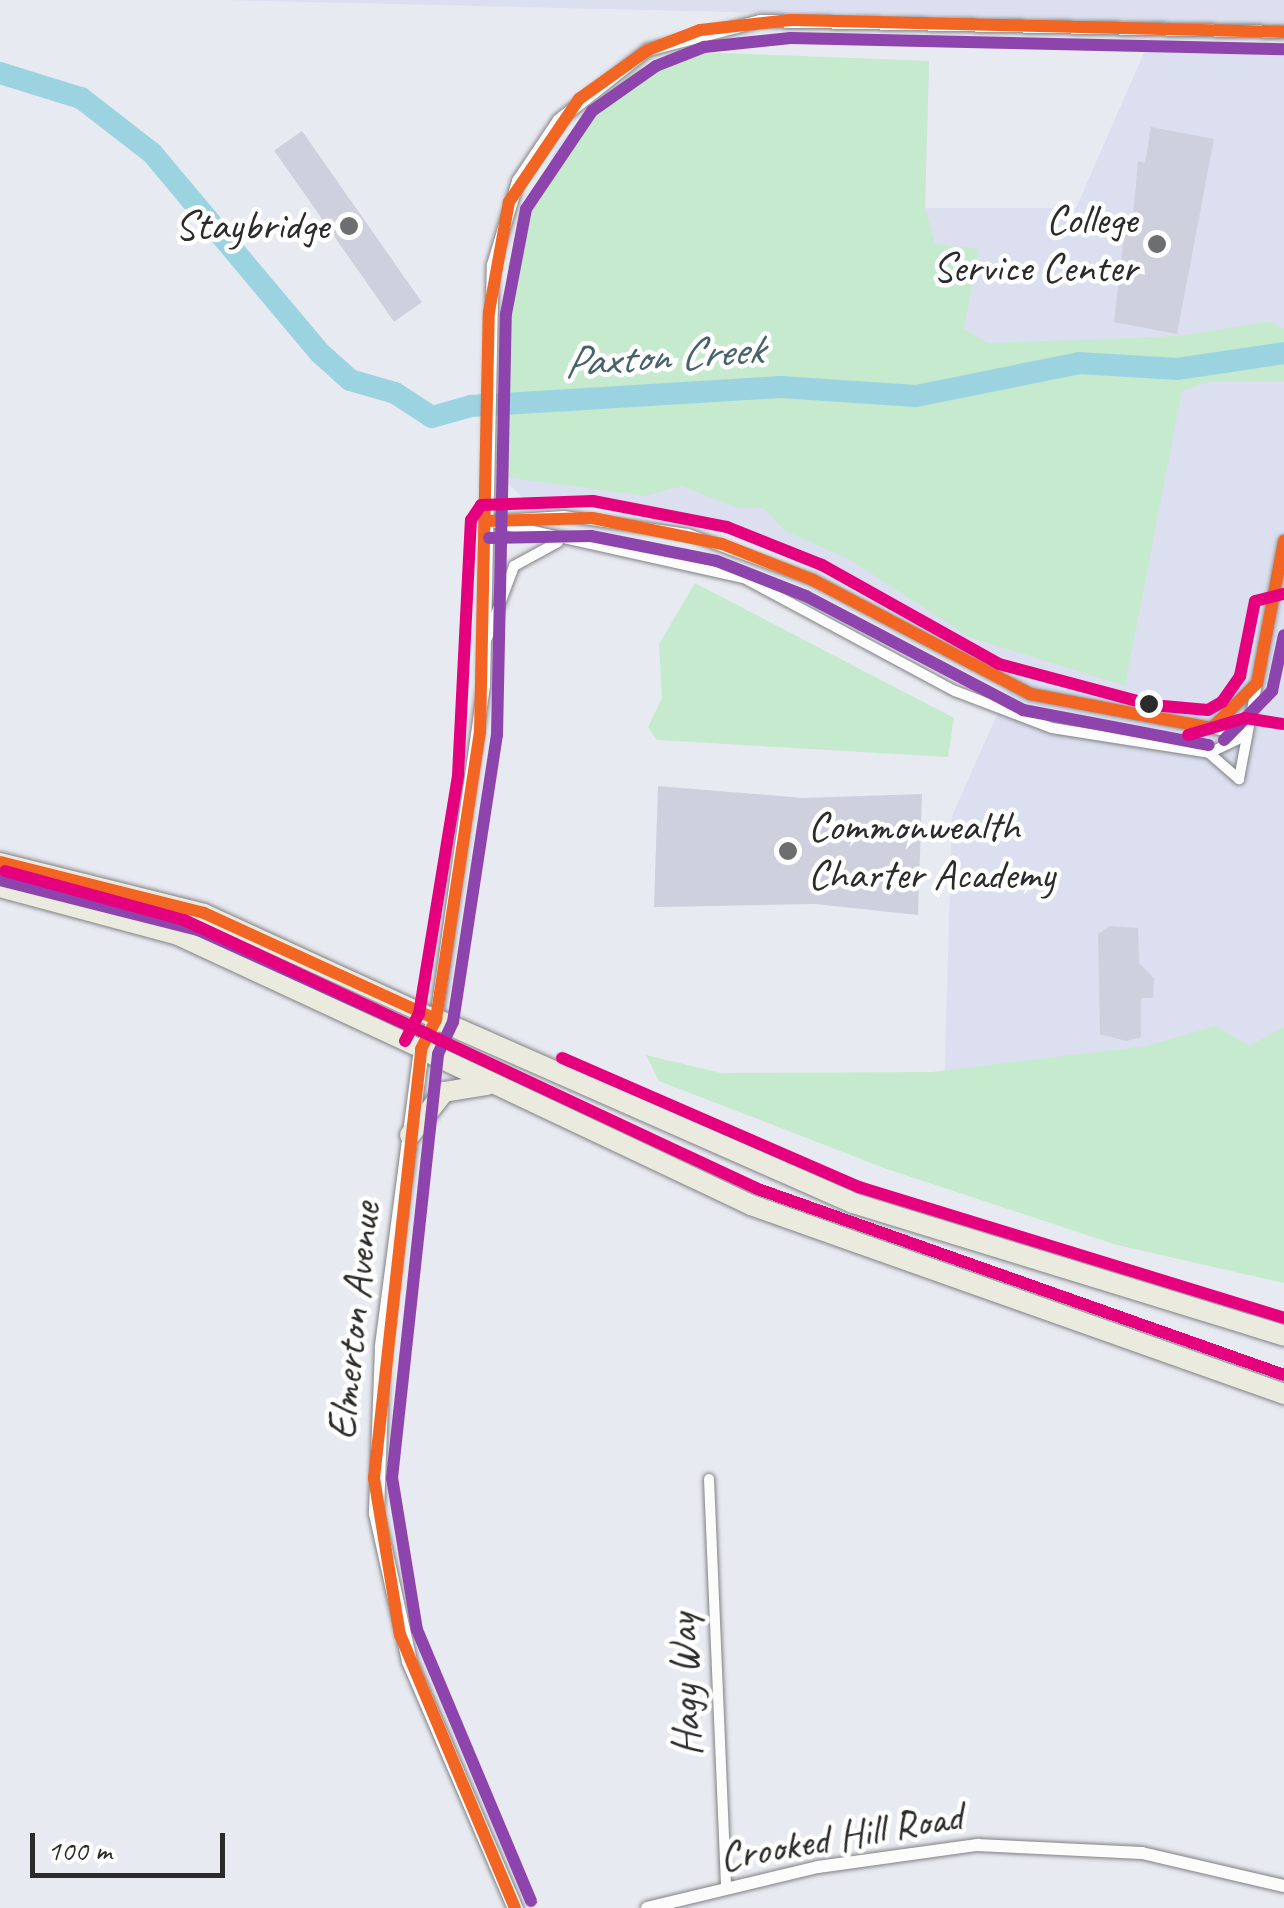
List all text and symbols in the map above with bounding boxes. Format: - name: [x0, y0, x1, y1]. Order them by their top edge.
- place label: College Service Center: [932, 195, 1137, 294]
- place label: Staybridge: [175, 201, 329, 251]
- marker: Staybridge: [338, 215, 360, 237]
- marker: College Service Center: [1146, 233, 1168, 255]
- water label: Paxton Creek: [562, 322, 764, 390]
- unlabelled marker: [1139, 694, 1159, 714]
- place label: Commonwealth Charter Academy: [808, 802, 1056, 900]
- marker: Commonwealth Charter Academy: [777, 840, 799, 862]
- street label: Elmerton Avenue: [316, 1200, 392, 1442]
- street label: Hagy Way: [657, 1612, 713, 1758]
- street label: Crooked Hill Road: [715, 1791, 967, 1883]
- scale bar: [35, 1813, 230, 1875]
- text: 100 m: [47, 1831, 112, 1869]

